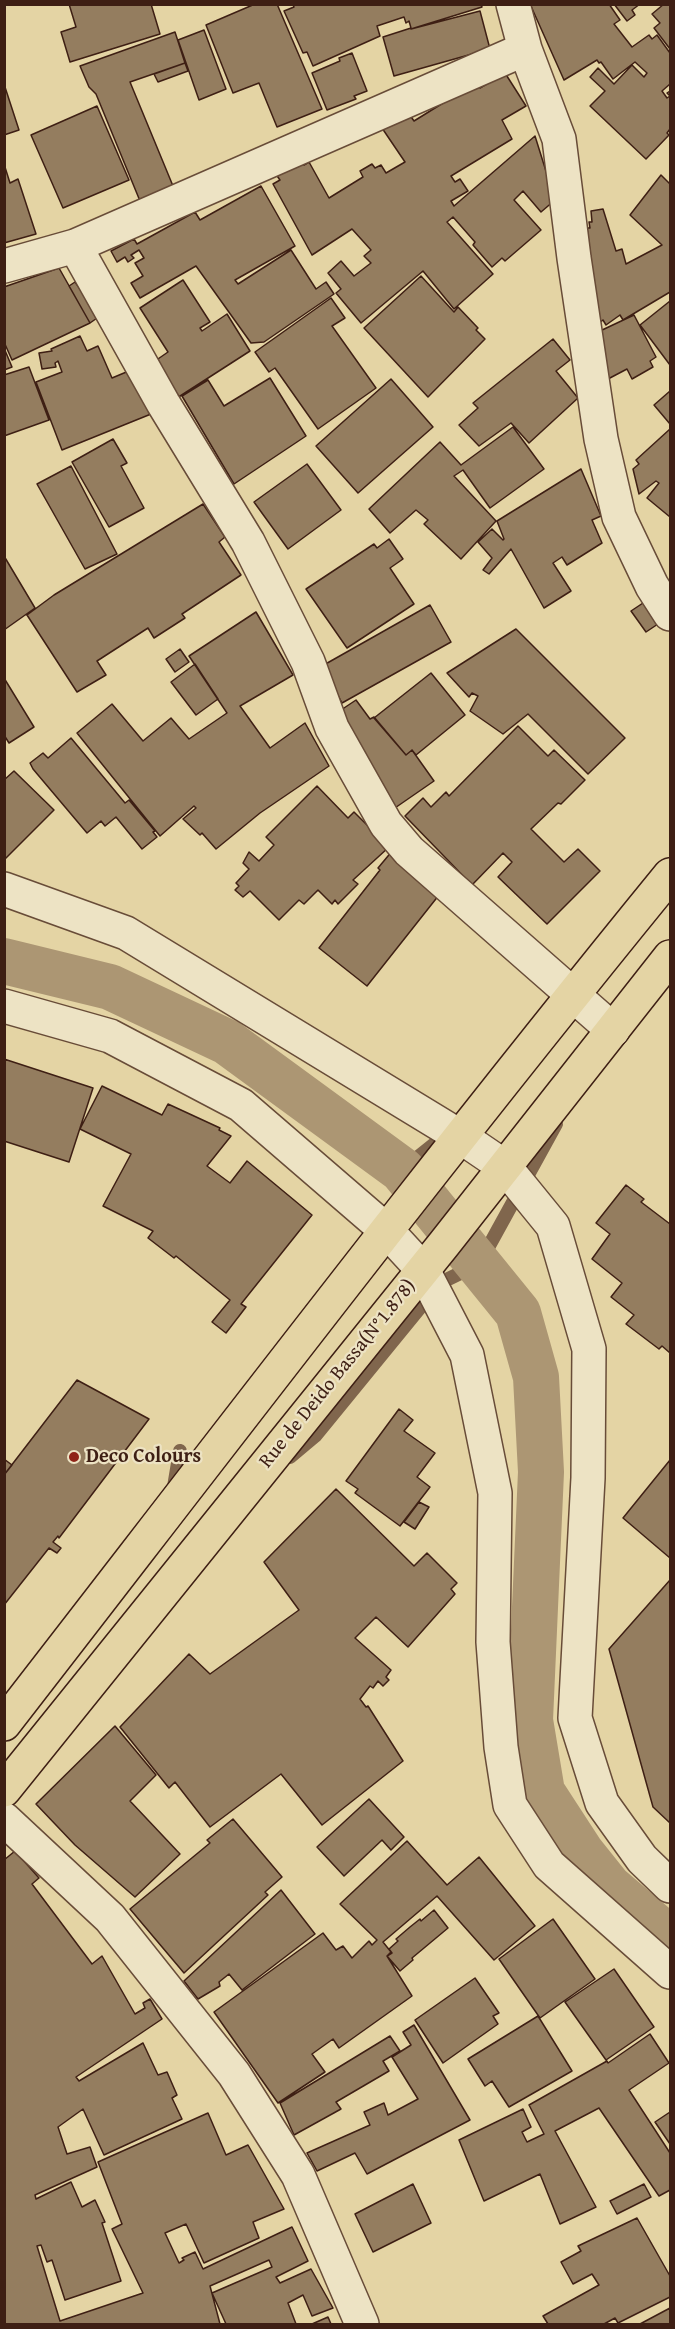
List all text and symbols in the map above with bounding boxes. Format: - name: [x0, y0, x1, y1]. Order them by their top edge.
- street label: Rue de Deido Bassa(N°1.878): [255, 1275, 421, 1473]
- place label: Deco Colours: [86, 1445, 201, 1469]
- marker: Deco Colours: [67, 1450, 81, 1464]

